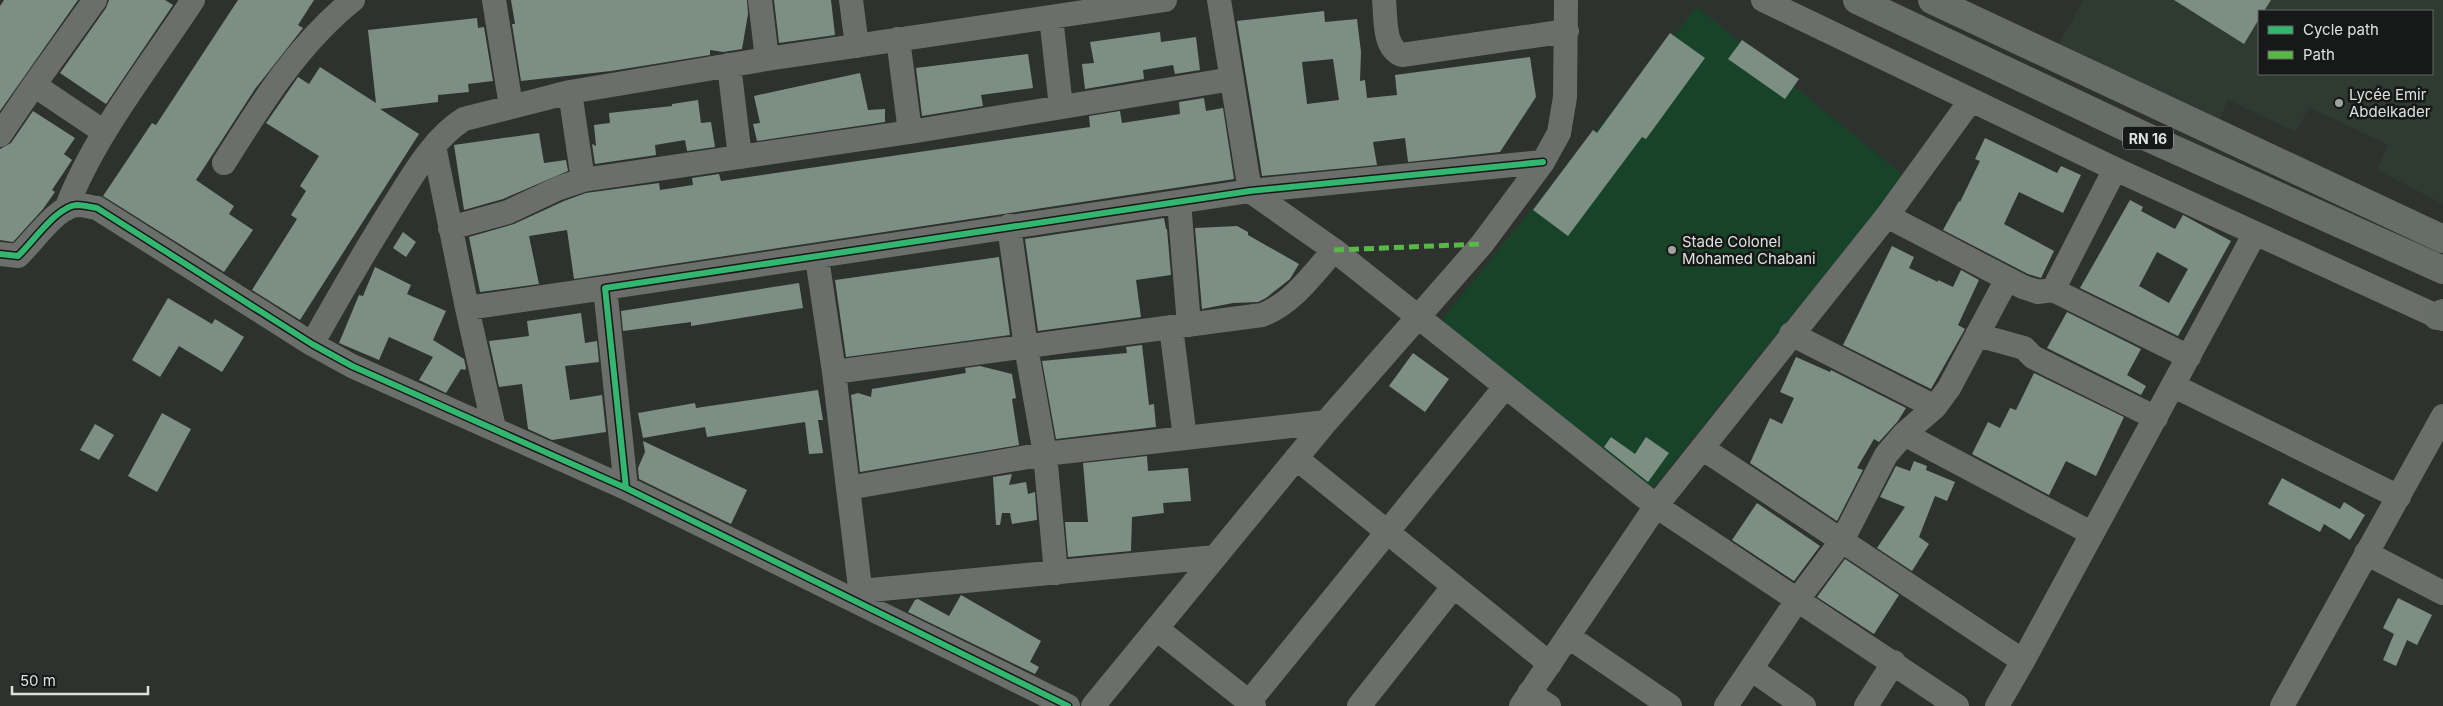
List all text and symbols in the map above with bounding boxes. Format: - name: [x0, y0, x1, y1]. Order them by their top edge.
- legend: [2258, 10, 2433, 75]
- text: Cycle path: [2303, 20, 2379, 39]
- text: Path: [2303, 45, 2335, 64]
- place label: Lycée Emir Abdelkader: [2349, 85, 2431, 121]
- marker: Lycée Emir Abdelkader: [2333, 97, 2345, 109]
- road number: RN 16: [2123, 126, 2173, 150]
- place label: Stade Colonel Mohamed Chabani: [1682, 232, 1816, 268]
- marker: Stade Colonel Mohamed Chabani: [1666, 244, 1678, 256]
- scale bar: [12, 664, 149, 696]
- text: 50 m: [20, 671, 56, 690]

